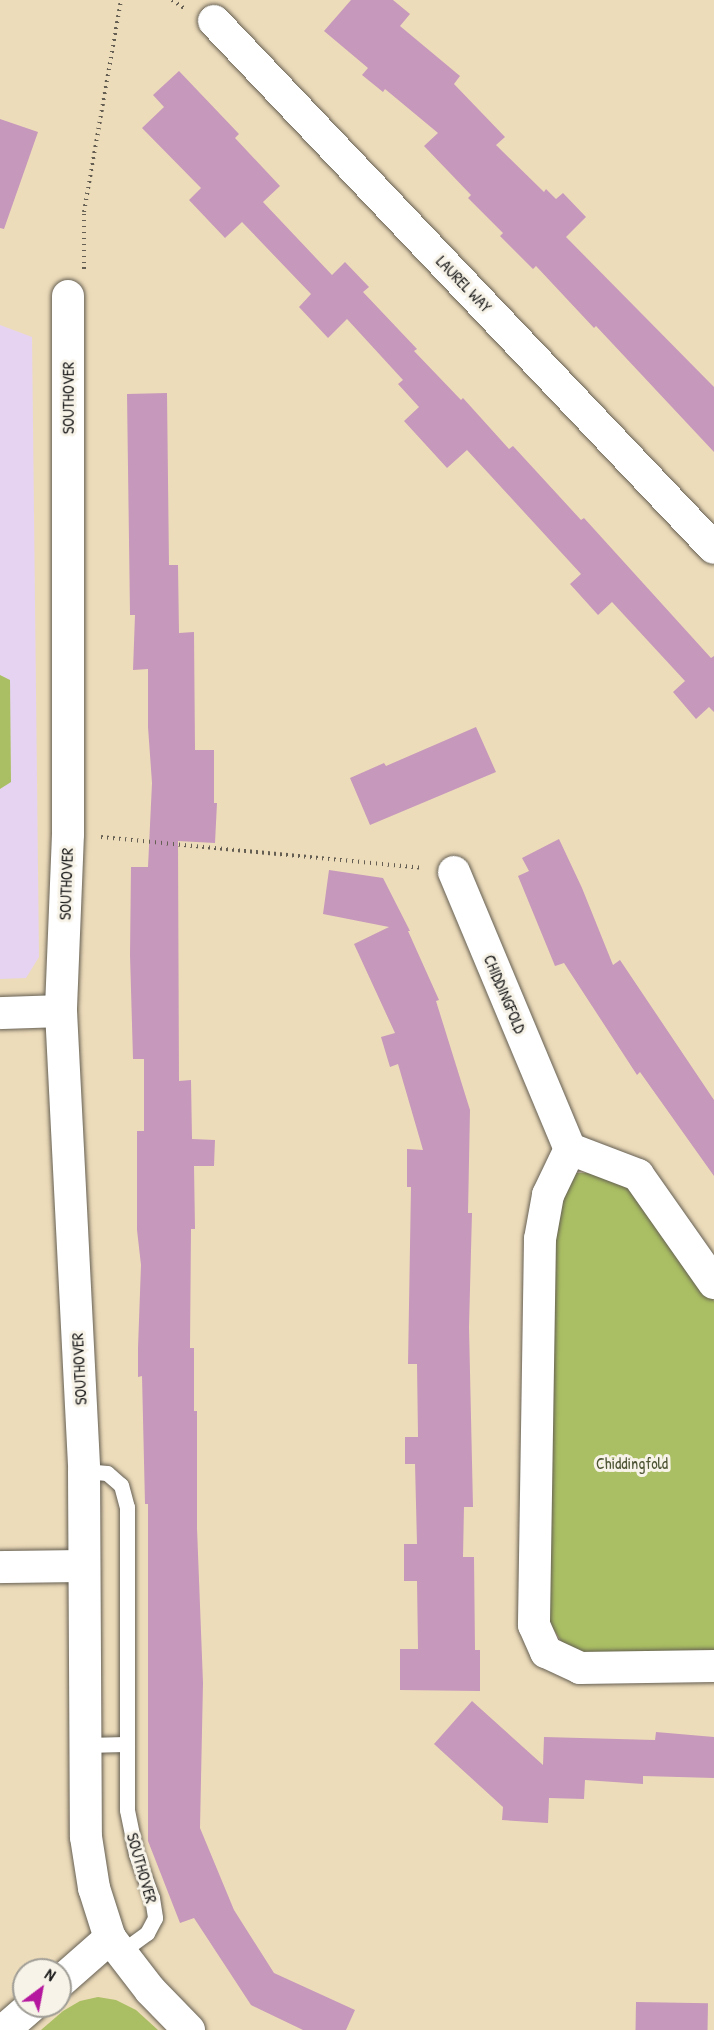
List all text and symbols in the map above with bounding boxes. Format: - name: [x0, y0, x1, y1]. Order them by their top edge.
- street label: LAUREL WAY: [432, 252, 496, 316]
- street label: SOUTHOVER: [58, 362, 78, 434]
- street label: SOUTHOVER: [55, 848, 77, 920]
- street label: CHIDDINGFOLD: [480, 952, 530, 1036]
- street label: SOUTHOVER: [68, 1332, 90, 1406]
- park label: Chiddingfold: [596, 1453, 668, 1473]
- street label: SOUTHOVER: [123, 1831, 161, 1905]
- north arrow: [12, 1958, 72, 2018]
- text: N: [41, 1963, 60, 1986]

